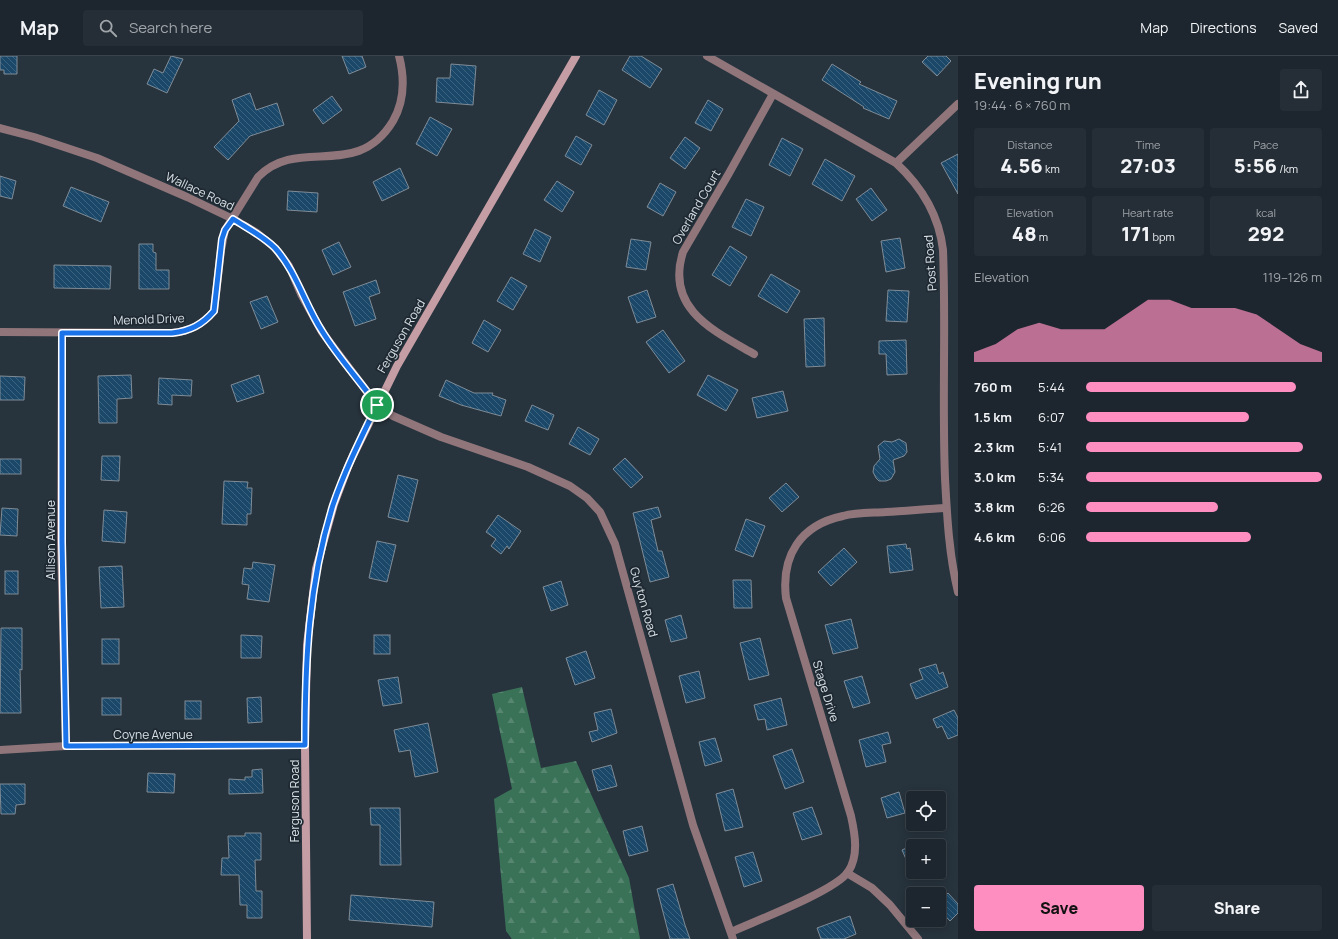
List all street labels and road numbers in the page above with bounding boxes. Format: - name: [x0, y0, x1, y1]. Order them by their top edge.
- street label: Overland Court: [668, 166, 724, 248]
- street label: Wallace Road: [163, 168, 237, 214]
- street label: Post Road: [920, 234, 940, 292]
- street label: Ferguson Road: [373, 296, 429, 376]
- street label: Menold Drive: [113, 309, 185, 329]
- street label: Allison Avenue: [42, 500, 59, 580]
- street label: Guyton Road: [626, 565, 662, 639]
- street label: Stage Drive: [809, 658, 843, 724]
- street label: Coyne Avenue: [113, 726, 193, 743]
- street label: Ferguson Road: [286, 760, 303, 842]

